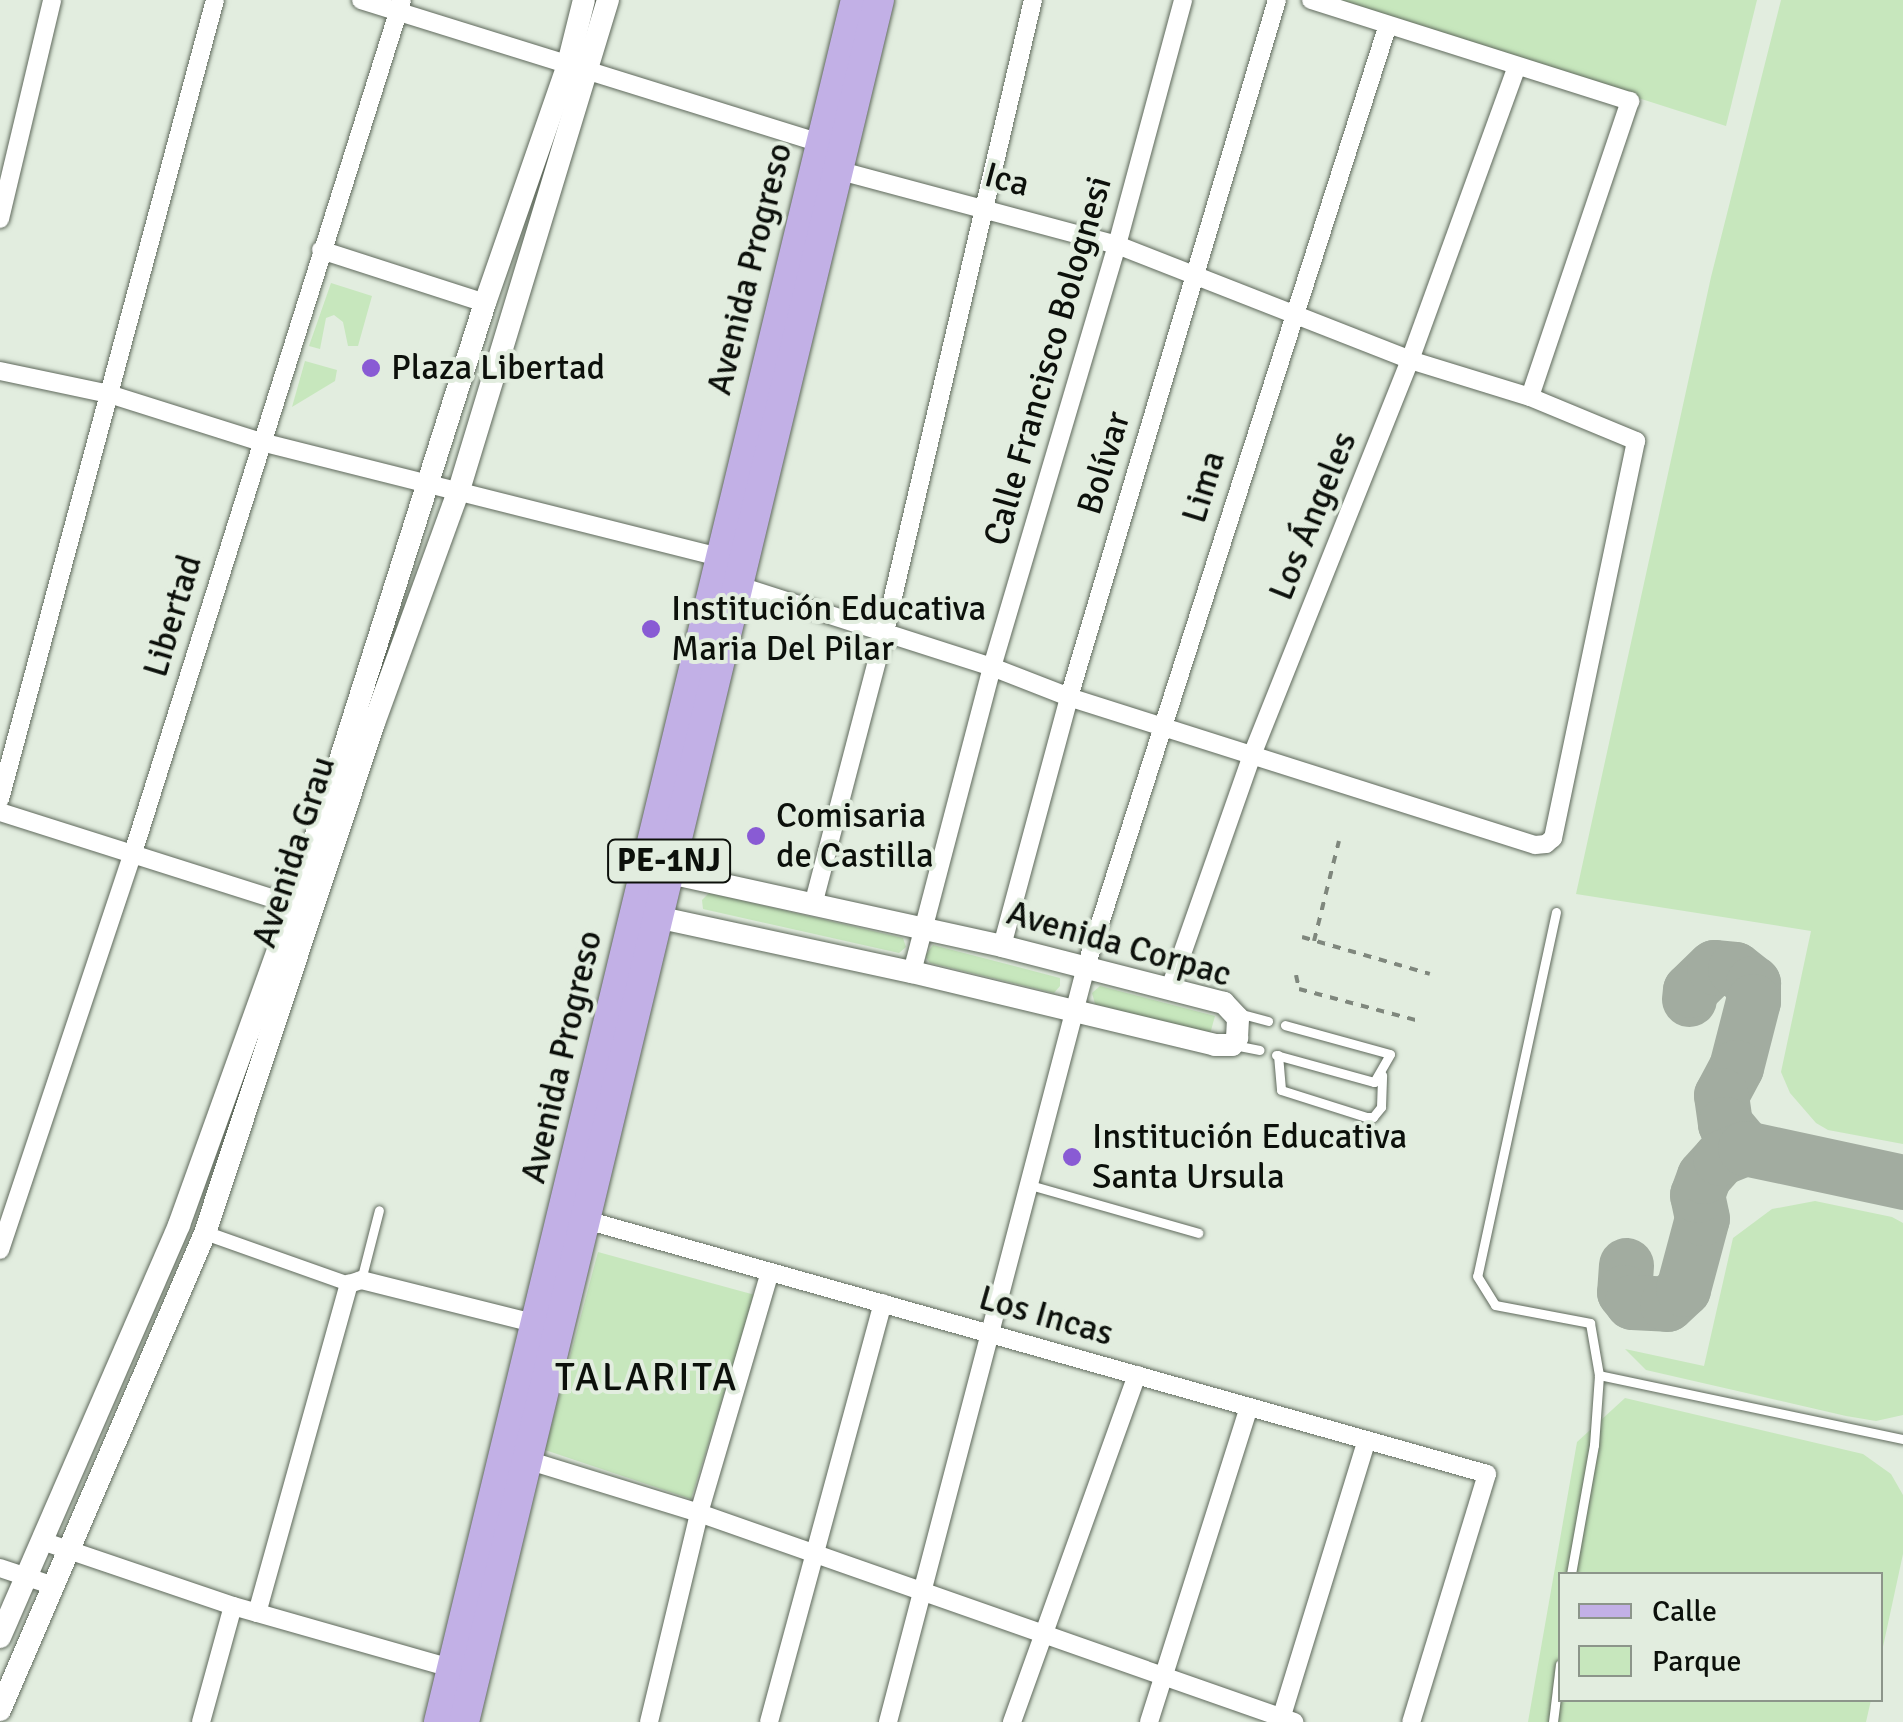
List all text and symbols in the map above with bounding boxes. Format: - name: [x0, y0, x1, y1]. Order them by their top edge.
- street label: Avenida Progreso: [698, 139, 802, 399]
- street label: Ica: [980, 154, 1034, 206]
- street label: Calle Francisco Bolognesi: [975, 172, 1121, 550]
- place label: Plaza Libertad: [391, 347, 605, 389]
- marker: Plaza Libertad: [360, 357, 382, 379]
- street label: Bolívar: [1069, 407, 1139, 519]
- street label: Los Ángeles: [1260, 426, 1366, 606]
- street label: Lima: [1173, 446, 1235, 528]
- street label: Libertad: [135, 550, 211, 682]
- place label: Institución Educativa Maria Del Pilar: [671, 588, 986, 670]
- marker: Institución Educativa Maria Del Pilar: [640, 618, 662, 640]
- street label: Avenida Grau: [243, 751, 345, 953]
- place label: Comisaria de Castilla: [776, 795, 934, 877]
- marker: Comisaria de Castilla: [745, 825, 767, 847]
- road number: PE-1NJ: [606, 834, 732, 888]
- street label: Avenida Corpac: [1002, 892, 1236, 996]
- street label: Avenida Progreso: [513, 927, 611, 1187]
- place label: Institución Educativa Santa Ursula: [1092, 1116, 1407, 1198]
- marker: Institución Educativa Santa Ursula: [1061, 1146, 1083, 1168]
- street label: Los Incas: [974, 1277, 1118, 1355]
- district label: TALARITA: [555, 1353, 739, 1401]
- legend: [1558, 1572, 1883, 1702]
- text: Calle: [1652, 1593, 1717, 1630]
- text: Parque: [1652, 1643, 1742, 1680]

